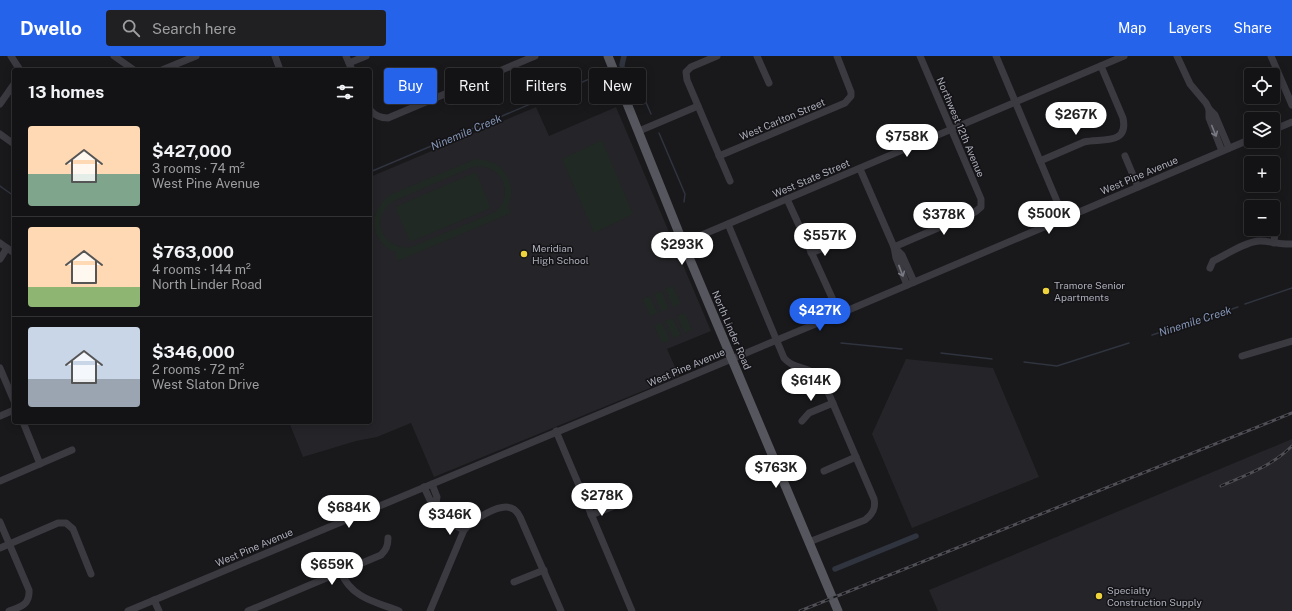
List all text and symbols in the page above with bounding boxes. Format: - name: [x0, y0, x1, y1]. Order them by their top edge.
- search box: [106, 10, 386, 46]
- text: Dwello: [20, 17, 82, 39]
- icon: search: [120, 17, 142, 39]
- text: Search here: [152, 20, 236, 37]
- text: Map: [1118, 20, 1146, 36]
- text: Layers: [1168, 20, 1212, 36]
- text: Share: [1234, 20, 1272, 36]
- chip: Buy: [384, 68, 437, 104]
- chip: Rent: [445, 68, 503, 104]
- chip: Filters: [511, 68, 581, 104]
- chip: New: [589, 68, 646, 104]
- map controls: [1244, 68, 1280, 236]
- button: locate: [1244, 68, 1280, 104]
- street label: Northwest 12th Avenue: [934, 75, 988, 179]
- icon: filters: [334, 81, 356, 103]
- text: 13 homes: [28, 82, 104, 102]
- street label: West Carlton Street: [737, 96, 827, 142]
- pin: $267K: [1048, 102, 1104, 136]
- text: $267K: [1055, 107, 1097, 122]
- water label: Ninemile Creek: [429, 112, 503, 152]
- button: layers: [1244, 112, 1280, 148]
- pin: $758K: [879, 124, 935, 158]
- one-way arrow: [1210, 124, 1218, 136]
- text: $758K: [885, 129, 929, 144]
- text: $427,000: [152, 141, 232, 161]
- icon: home: [60, 142, 108, 190]
- street label: West Pine Avenue: [1098, 153, 1180, 197]
- street label: West State Street: [771, 156, 851, 200]
- button: +: [1244, 156, 1280, 192]
- text: 3 rooms · 74 m²: [152, 161, 245, 176]
- text: West Pine Avenue: [152, 176, 260, 191]
- button: −: [1244, 200, 1280, 236]
- pin: $500K: [1021, 201, 1077, 235]
- pin: $378K: [916, 202, 972, 236]
- text: $500K: [1027, 206, 1071, 221]
- text: $378K: [922, 207, 966, 222]
- pin: $557K: [797, 223, 853, 257]
- text: $557K: [803, 228, 847, 243]
- pin: $293K: [654, 232, 710, 266]
- text: $293K: [660, 237, 704, 252]
- text: $763,000: [152, 242, 234, 262]
- place label: Meridian High School: [532, 242, 589, 266]
- icon: home: [60, 243, 108, 291]
- marker: Meridian High School: [519, 249, 529, 259]
- text: 4 rooms · 144 m²: [152, 262, 251, 277]
- one-way arrow: [898, 265, 906, 277]
- text: North Linder Road: [152, 277, 262, 292]
- place label: Tramore Senior Apartments: [1054, 279, 1125, 303]
- marker: Tramore Senior Apartments: [1041, 286, 1051, 296]
- street label: North Linder Road: [710, 289, 754, 371]
- pin: $427K: [792, 298, 848, 332]
- text: $427K: [798, 303, 842, 318]
- water label: Ninemile Creek: [1157, 304, 1233, 338]
- text: $346,000: [152, 342, 235, 362]
- icon: home: [60, 343, 108, 391]
- street label: West Pine Avenue: [645, 345, 727, 389]
- text: 2 rooms · 72 m²: [152, 362, 244, 377]
- pin: $614K: [783, 368, 839, 402]
- text: $614K: [791, 373, 831, 388]
- text: West Slaton Drive: [152, 377, 259, 392]
- pin: $763K: [748, 455, 804, 489]
- text: $763K: [754, 460, 798, 475]
- pin: $278K: [574, 483, 630, 517]
- text: $278K: [580, 488, 624, 503]
- pin: $684K: [321, 495, 377, 529]
- text: $684K: [327, 500, 371, 515]
- pin: $346K: [422, 502, 478, 536]
- text: $346K: [428, 507, 472, 522]
- street label: West Pine Avenue: [213, 525, 295, 569]
- pin: $659K: [304, 552, 360, 586]
- text: $659K: [310, 557, 354, 572]
- place label: Specialty Construction Supply: [1107, 584, 1203, 608]
- marker: Specialty Construction Supply: [1094, 591, 1104, 601]

